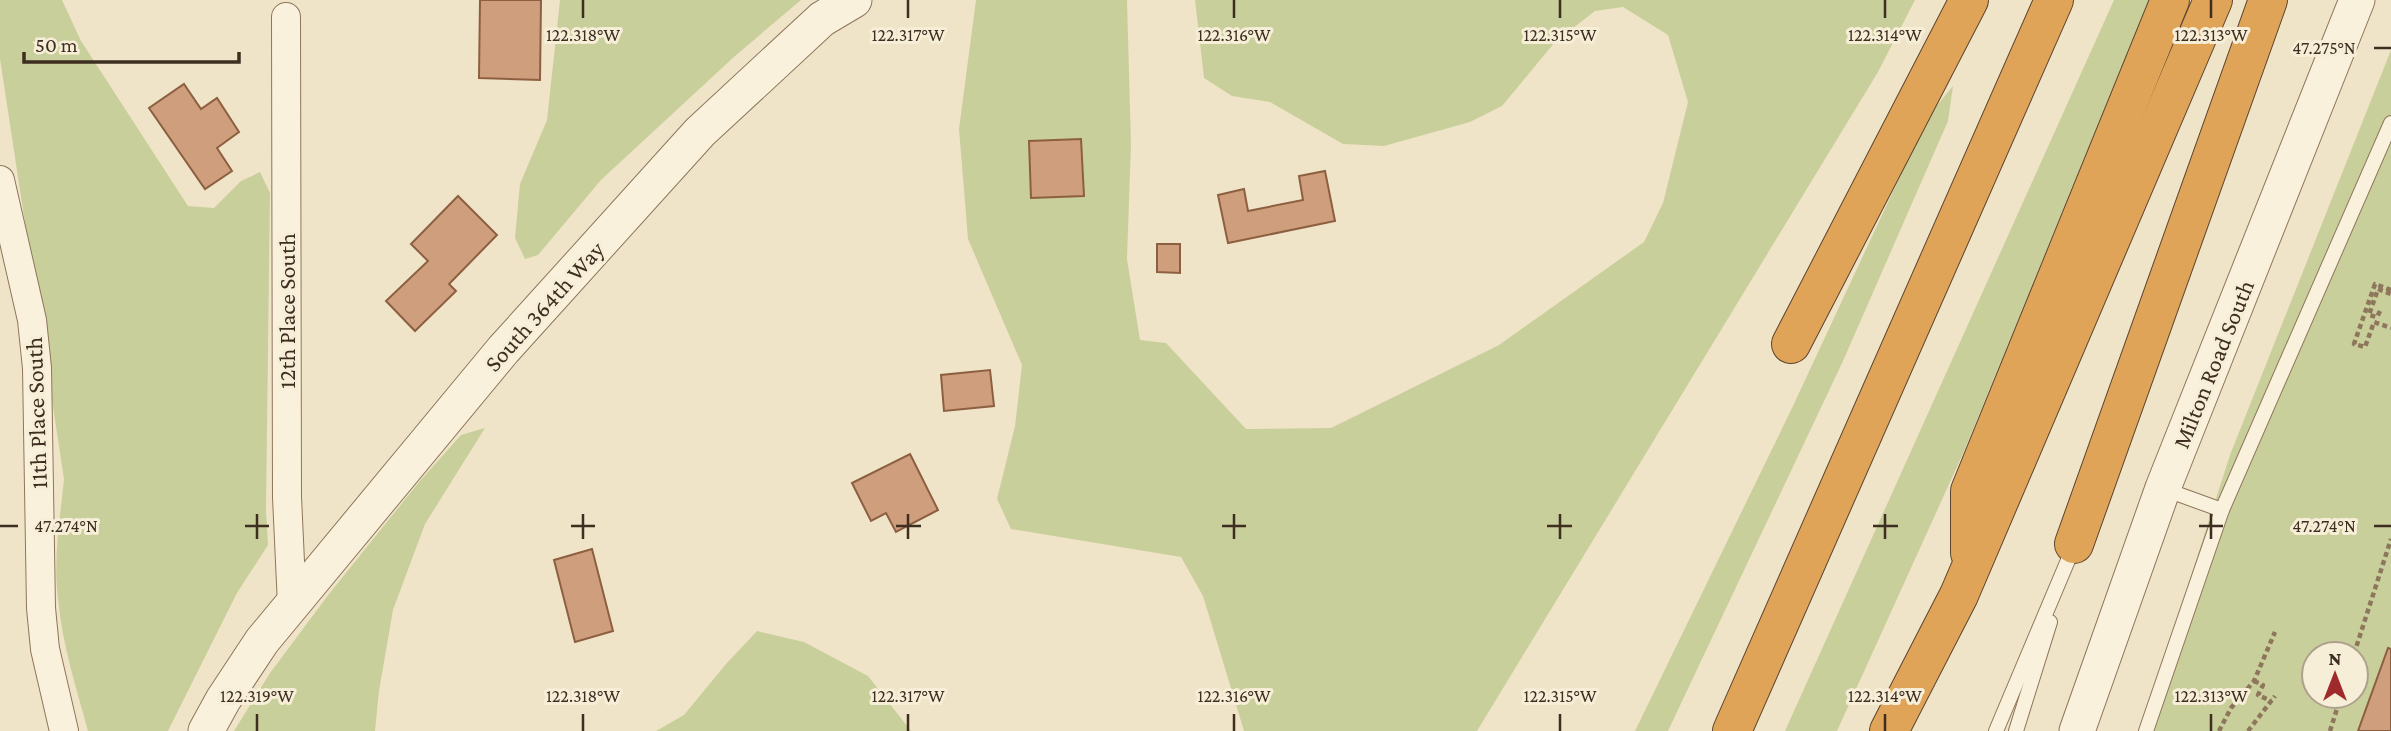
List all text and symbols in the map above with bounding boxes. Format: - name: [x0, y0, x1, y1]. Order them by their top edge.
- scale bar: [24, 21, 240, 65]
- text: 122.318°W: [546, 25, 621, 45]
- text: 122.317°W: [871, 25, 945, 45]
- text: 122.316°W: [1197, 25, 1271, 45]
- text: 122.315°W: [1523, 25, 1597, 45]
- text: 122.314°W: [1848, 25, 1922, 45]
- text: 122.313°W: [2174, 25, 2248, 45]
- text: 50 m: [35, 33, 78, 57]
- text: 47.275°N: [2292, 38, 2356, 58]
- street label: 12th Place South: [273, 233, 300, 389]
- street label: South 364th Way: [479, 235, 610, 376]
- street label: Milton Road South: [2167, 276, 2259, 452]
- street label: 11th Place South: [20, 336, 52, 490]
- text: 47.274°N: [34, 516, 98, 536]
- text: 47.274°N: [2292, 516, 2356, 536]
- north arrow: [2300, 640, 2370, 710]
- text: N: [2329, 648, 2342, 669]
- text: 122.319°W: [220, 686, 294, 706]
- text: 122.318°W: [546, 686, 621, 706]
- text: 122.317°W: [871, 686, 945, 706]
- text: 122.316°W: [1197, 686, 1271, 706]
- text: 122.315°W: [1523, 686, 1597, 706]
- text: 122.314°W: [1848, 686, 1922, 706]
- text: 122.313°W: [2174, 686, 2248, 706]

